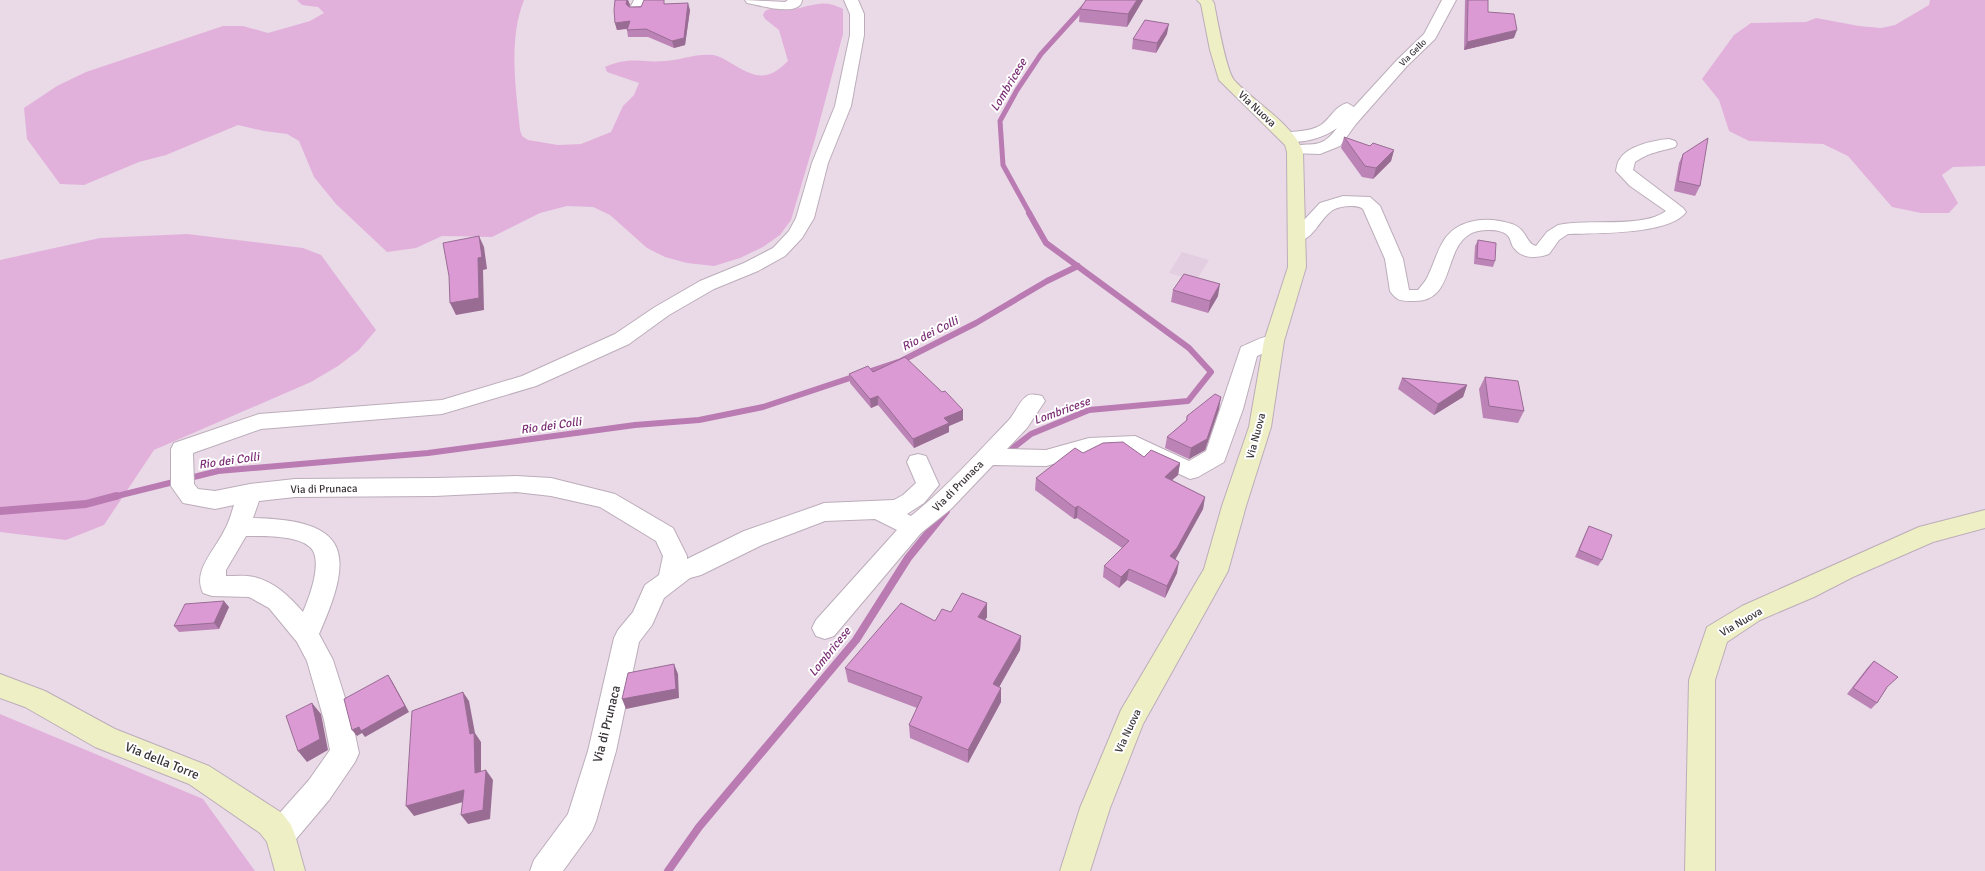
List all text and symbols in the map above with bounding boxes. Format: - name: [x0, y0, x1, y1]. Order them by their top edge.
- street label: Via Gello: [1397, 37, 1429, 69]
- water label: Lombricese: [987, 55, 1031, 114]
- street label: Via Nuova: [1235, 88, 1279, 130]
- water label: Rio dei Colli: [899, 313, 962, 355]
- water label: Lombricese: [1032, 394, 1093, 428]
- street label: Via Nuova: [1244, 411, 1268, 460]
- water label: Rio dei Colli: [520, 414, 584, 438]
- water label: Rio dei Colli: [198, 449, 262, 473]
- street label: Via di Prunaca: [930, 457, 987, 514]
- street label: Via di Prunaca: [290, 482, 358, 496]
- street label: Via Nuova: [1717, 604, 1765, 639]
- water label: Lombricese: [806, 624, 855, 680]
- street label: Via di Prunaca: [590, 684, 624, 764]
- street label: Via Nuova: [1112, 707, 1144, 755]
- street label: Via della Torre: [123, 739, 201, 783]

